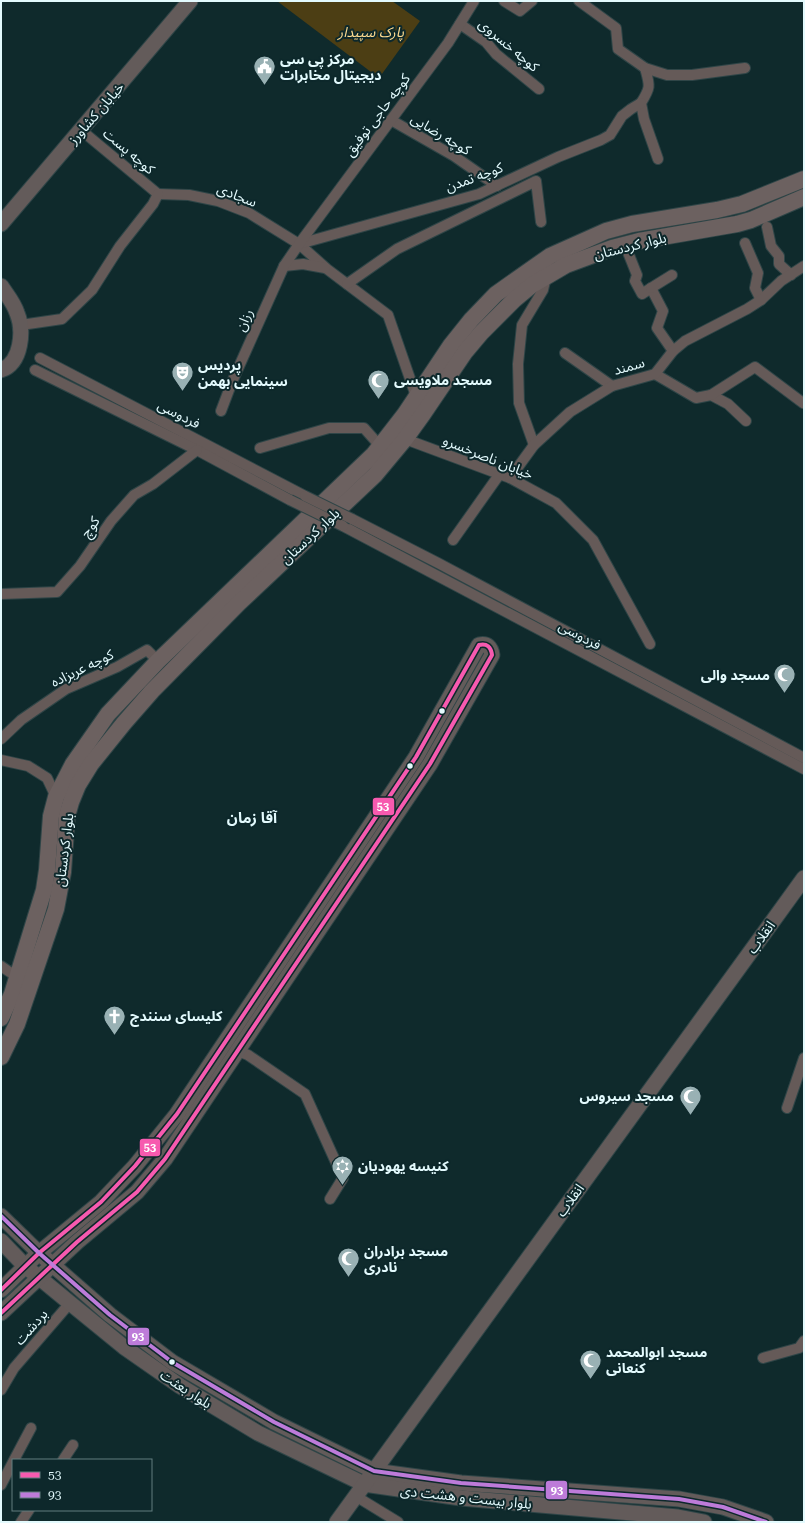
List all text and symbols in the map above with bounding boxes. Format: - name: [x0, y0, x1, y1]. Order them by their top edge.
- street label: کوچه خسروی: [474, 15, 542, 76]
- park label: پارک سپیدار: [337, 24, 405, 42]
- place label: مرکز پی سی دیجیتال مخابرات: [280, 51, 382, 84]
- public building icon: مرکز پی سی دیجیتال مخابرات: [252, 54, 278, 87]
- street label: کوچه حاجی توفیق: [341, 70, 415, 161]
- street label: خیابان کشاورز: [64, 79, 128, 149]
- street label: کوچه رضایی: [407, 110, 474, 160]
- street label: کوچه پست: [99, 125, 158, 179]
- street label: کوچه تمدن: [443, 159, 506, 197]
- street label: سجادی: [214, 180, 259, 211]
- street label: بلوار کردستان: [592, 229, 668, 264]
- street label: رزان: [232, 306, 257, 334]
- street label: سمند: [612, 354, 646, 378]
- place label: پردیس سینمایی بهمن: [198, 357, 288, 389]
- theatre icon: پردیس سینمایی بهمن: [170, 360, 196, 393]
- mosque icon: مسجد ملاویسی: [366, 367, 392, 400]
- place label: مسجد ملاویسی: [394, 372, 492, 388]
- street label: فردوسی: [155, 397, 203, 432]
- street label: خیابان ناصرخسرو: [440, 432, 535, 483]
- street label: بلوار کردستان: [277, 505, 343, 568]
- street label: کوچ: [77, 513, 105, 542]
- street label: فردوسی: [556, 617, 604, 654]
- street label: کوچه عربزاده: [48, 646, 117, 692]
- mosque icon: مسجد والی: [772, 662, 798, 695]
- place label: مسجد والی: [701, 667, 770, 683]
- unlabelled marker: [437, 706, 447, 716]
- unlabelled marker: [405, 761, 415, 771]
- line badge: 53: [372, 797, 395, 816]
- text: 53: [377, 800, 389, 813]
- district label: آقا زمان: [227, 809, 278, 827]
- street label: بلوار کردستان: [52, 812, 77, 888]
- street label: انقلاب: [744, 918, 778, 957]
- church icon: کلیسای سنندج: [102, 1003, 128, 1036]
- place label: کلیسای سنندج: [130, 1008, 223, 1027]
- mosque icon: مسجد سیروس: [677, 1083, 703, 1116]
- place label: مسجد سیروس: [579, 1088, 674, 1105]
- line badge: 53: [139, 1138, 161, 1157]
- text: 53: [144, 1141, 156, 1154]
- synagogue icon: کنیسه یهودیان: [329, 1153, 355, 1186]
- place label: کنیسه یهودیان: [358, 1158, 449, 1174]
- street label: انقلاب: [553, 1181, 587, 1220]
- place label: مسجد برادران نادری: [364, 1243, 448, 1276]
- mosque icon: مسجد برادران نادری: [335, 1246, 361, 1279]
- street label: بردشت: [11, 1306, 52, 1349]
- line badge: 93: [127, 1327, 150, 1346]
- text: 93: [132, 1330, 144, 1343]
- place label: مسجد ابوالمحمد کنعانی: [606, 1344, 707, 1376]
- mosque icon: مسجد ابوالمحمد کنعانی: [577, 1347, 603, 1380]
- unlabelled marker: [167, 1357, 177, 1367]
- street label: بلوار بعثت: [157, 1366, 215, 1413]
- legend: [12, 1459, 152, 1511]
- text: 53: [48, 1468, 62, 1482]
- line badge: 93: [545, 1480, 568, 1500]
- street label: بلوار بیست و هشت دی: [399, 1482, 533, 1513]
- text: 93: [551, 1484, 563, 1497]
- text: 93: [48, 1488, 62, 1502]

